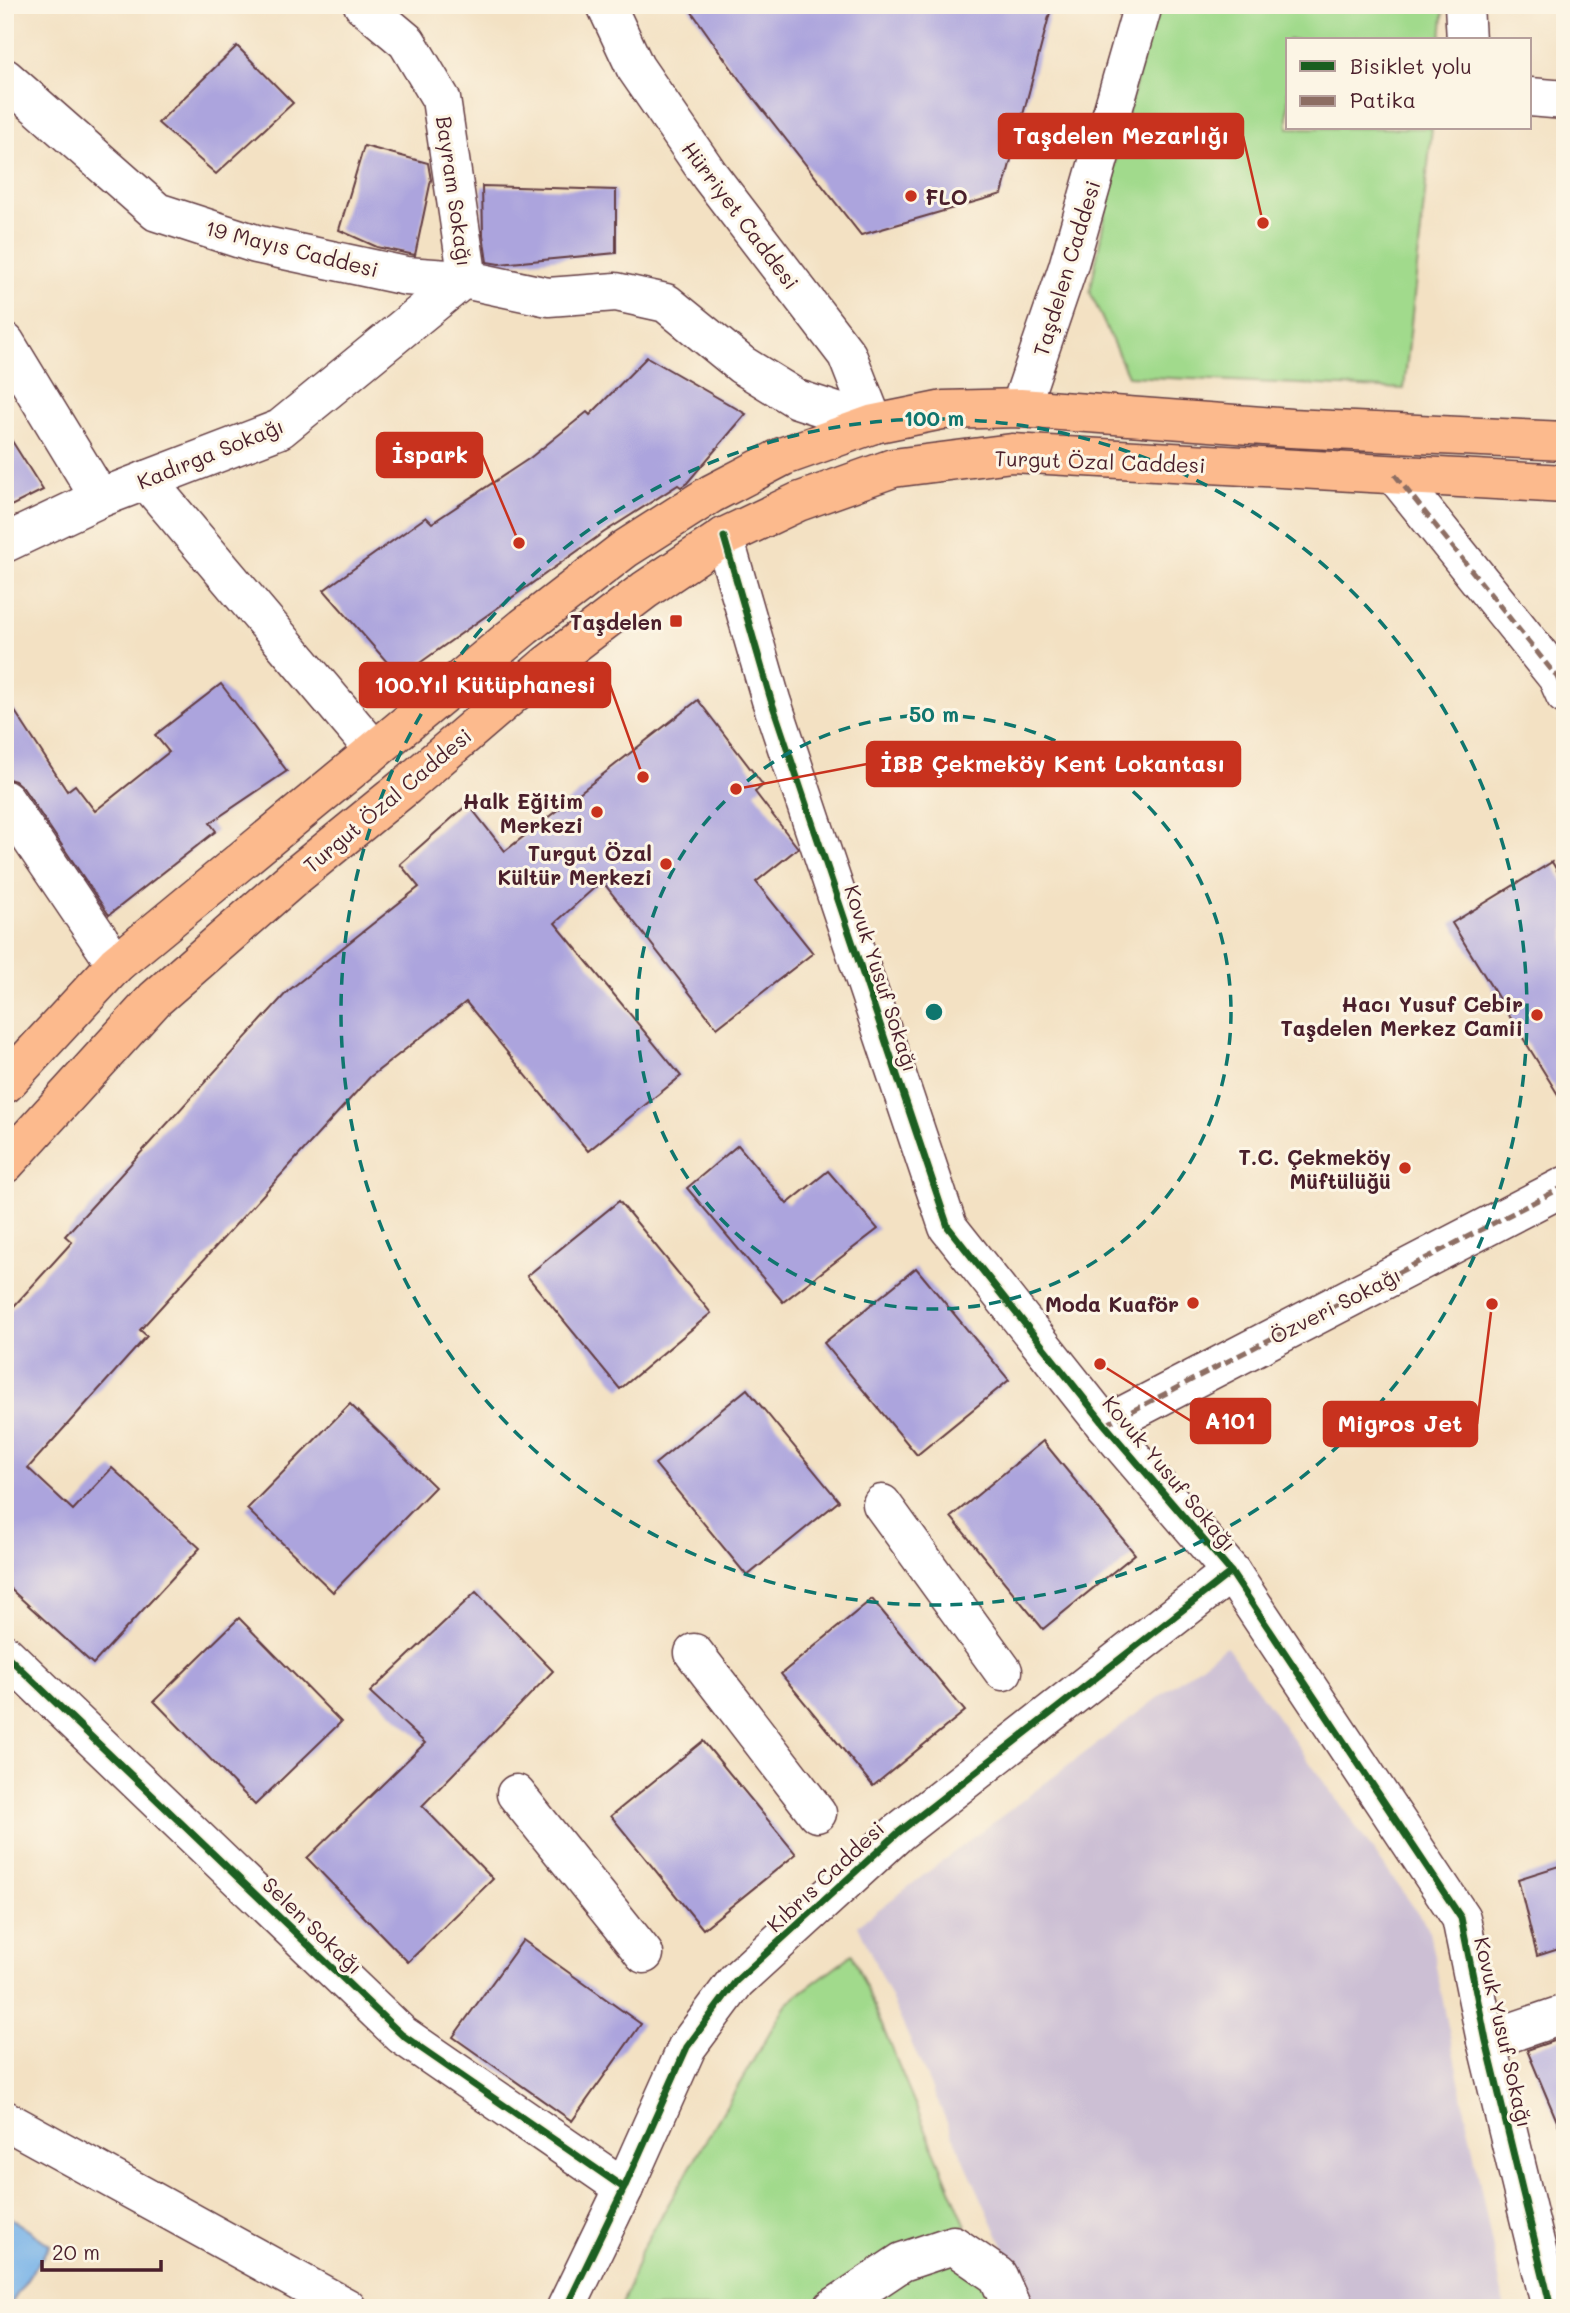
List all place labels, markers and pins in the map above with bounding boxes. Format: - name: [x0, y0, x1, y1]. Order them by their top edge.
- callout: Taşdelen Mezarlığı: [999, 114, 1243, 158]
- place label: FLO: [925, 183, 968, 210]
- marker: FLO: [903, 188, 919, 204]
- callout: İspark: [377, 433, 482, 477]
- place label: Taşdelen: [570, 608, 662, 636]
- marker: Taşdelen: [668, 613, 684, 629]
- callout: 100.Yıl Kütüphanesi: [360, 663, 610, 707]
- callout: İBB Çekmeköy Kent Lokantası: [867, 742, 1240, 786]
- place label: Halk Eğitim Merkezi: [463, 787, 583, 838]
- marker: Halk Eğitim Merkezi: [589, 804, 605, 820]
- place label: Turgut Özal Kültür Merkezi: [497, 839, 652, 890]
- marker: Turgut Özal Kültür Merkezi: [658, 856, 674, 872]
- place label: Hacı Yusuf Cebir Taşdelen Merkez Camii: [1280, 990, 1523, 1042]
- centre of rings: [922, 1000, 946, 1024]
- marker: Hacı Yusuf Cebir Taşdelen Merkez Camii: [1529, 1007, 1545, 1023]
- place label: T.C. Çekmeköy Müftülüğü: [1238, 1143, 1391, 1194]
- marker: T.C. Çekmeköy Müftülüğü: [1397, 1160, 1413, 1176]
- place label: Moda Kuaför: [1045, 1290, 1179, 1317]
- marker: Moda Kuaför: [1185, 1295, 1201, 1311]
- callout: A101: [1191, 1399, 1270, 1443]
- callout: Migros Jet: [1324, 1402, 1477, 1446]

